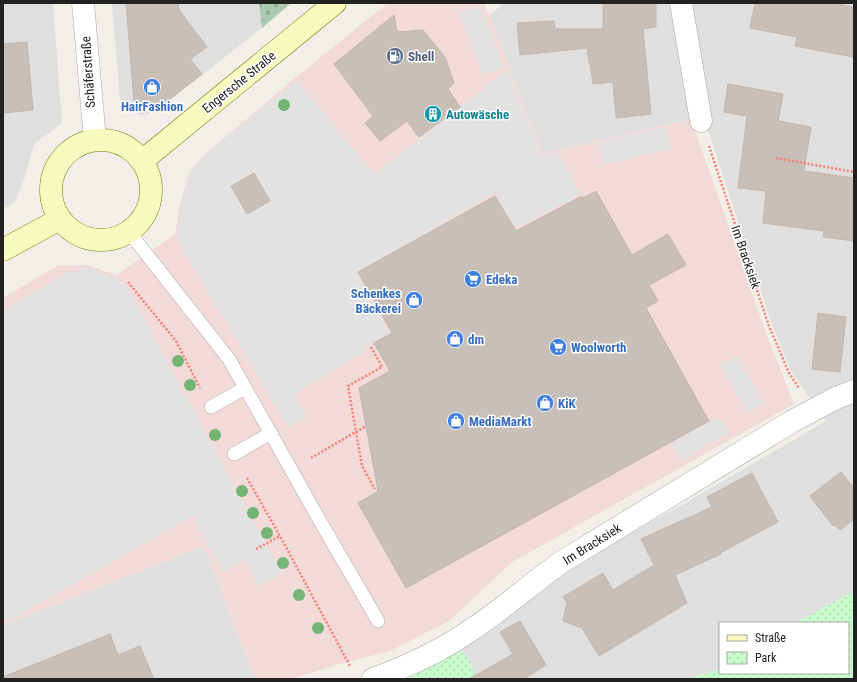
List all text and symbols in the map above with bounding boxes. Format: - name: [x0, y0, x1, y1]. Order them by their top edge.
- street label: Schäferstraße: [78, 36, 98, 108]
- fuel station icon: Shell: [385, 46, 405, 66]
- street label: Engersche Straße: [199, 48, 279, 116]
- place label: Shell: [408, 49, 434, 64]
- shop icon: HairFashion: [142, 77, 162, 97]
- place label: HairFashion: [121, 99, 183, 114]
- building icon: Autowäsche: [423, 104, 443, 124]
- place label: Autowäsche: [446, 107, 509, 122]
- street label: Im Bracksiek: [728, 223, 764, 291]
- supermarket icon: Edeka: [463, 269, 483, 289]
- place label: Edeka: [486, 272, 517, 287]
- place label: Schenkes Bäckerei: [351, 286, 401, 316]
- shop icon: Schenkes Bäckerei: [404, 290, 424, 310]
- shop icon: dm: [445, 329, 465, 349]
- place label: dm: [468, 332, 484, 347]
- supermarket icon: Woolworth: [548, 337, 568, 357]
- place label: Woolworth: [571, 340, 626, 355]
- shop icon: KiK: [535, 393, 555, 413]
- place label: KiK: [558, 396, 576, 411]
- shop icon: MediaMarkt: [446, 411, 466, 431]
- place label: MediaMarkt: [469, 414, 531, 429]
- street label: Im Bracksiek: [560, 520, 624, 568]
- legend: [719, 622, 849, 674]
- text: Straße: [755, 631, 786, 645]
- text: Park: [755, 651, 777, 665]

